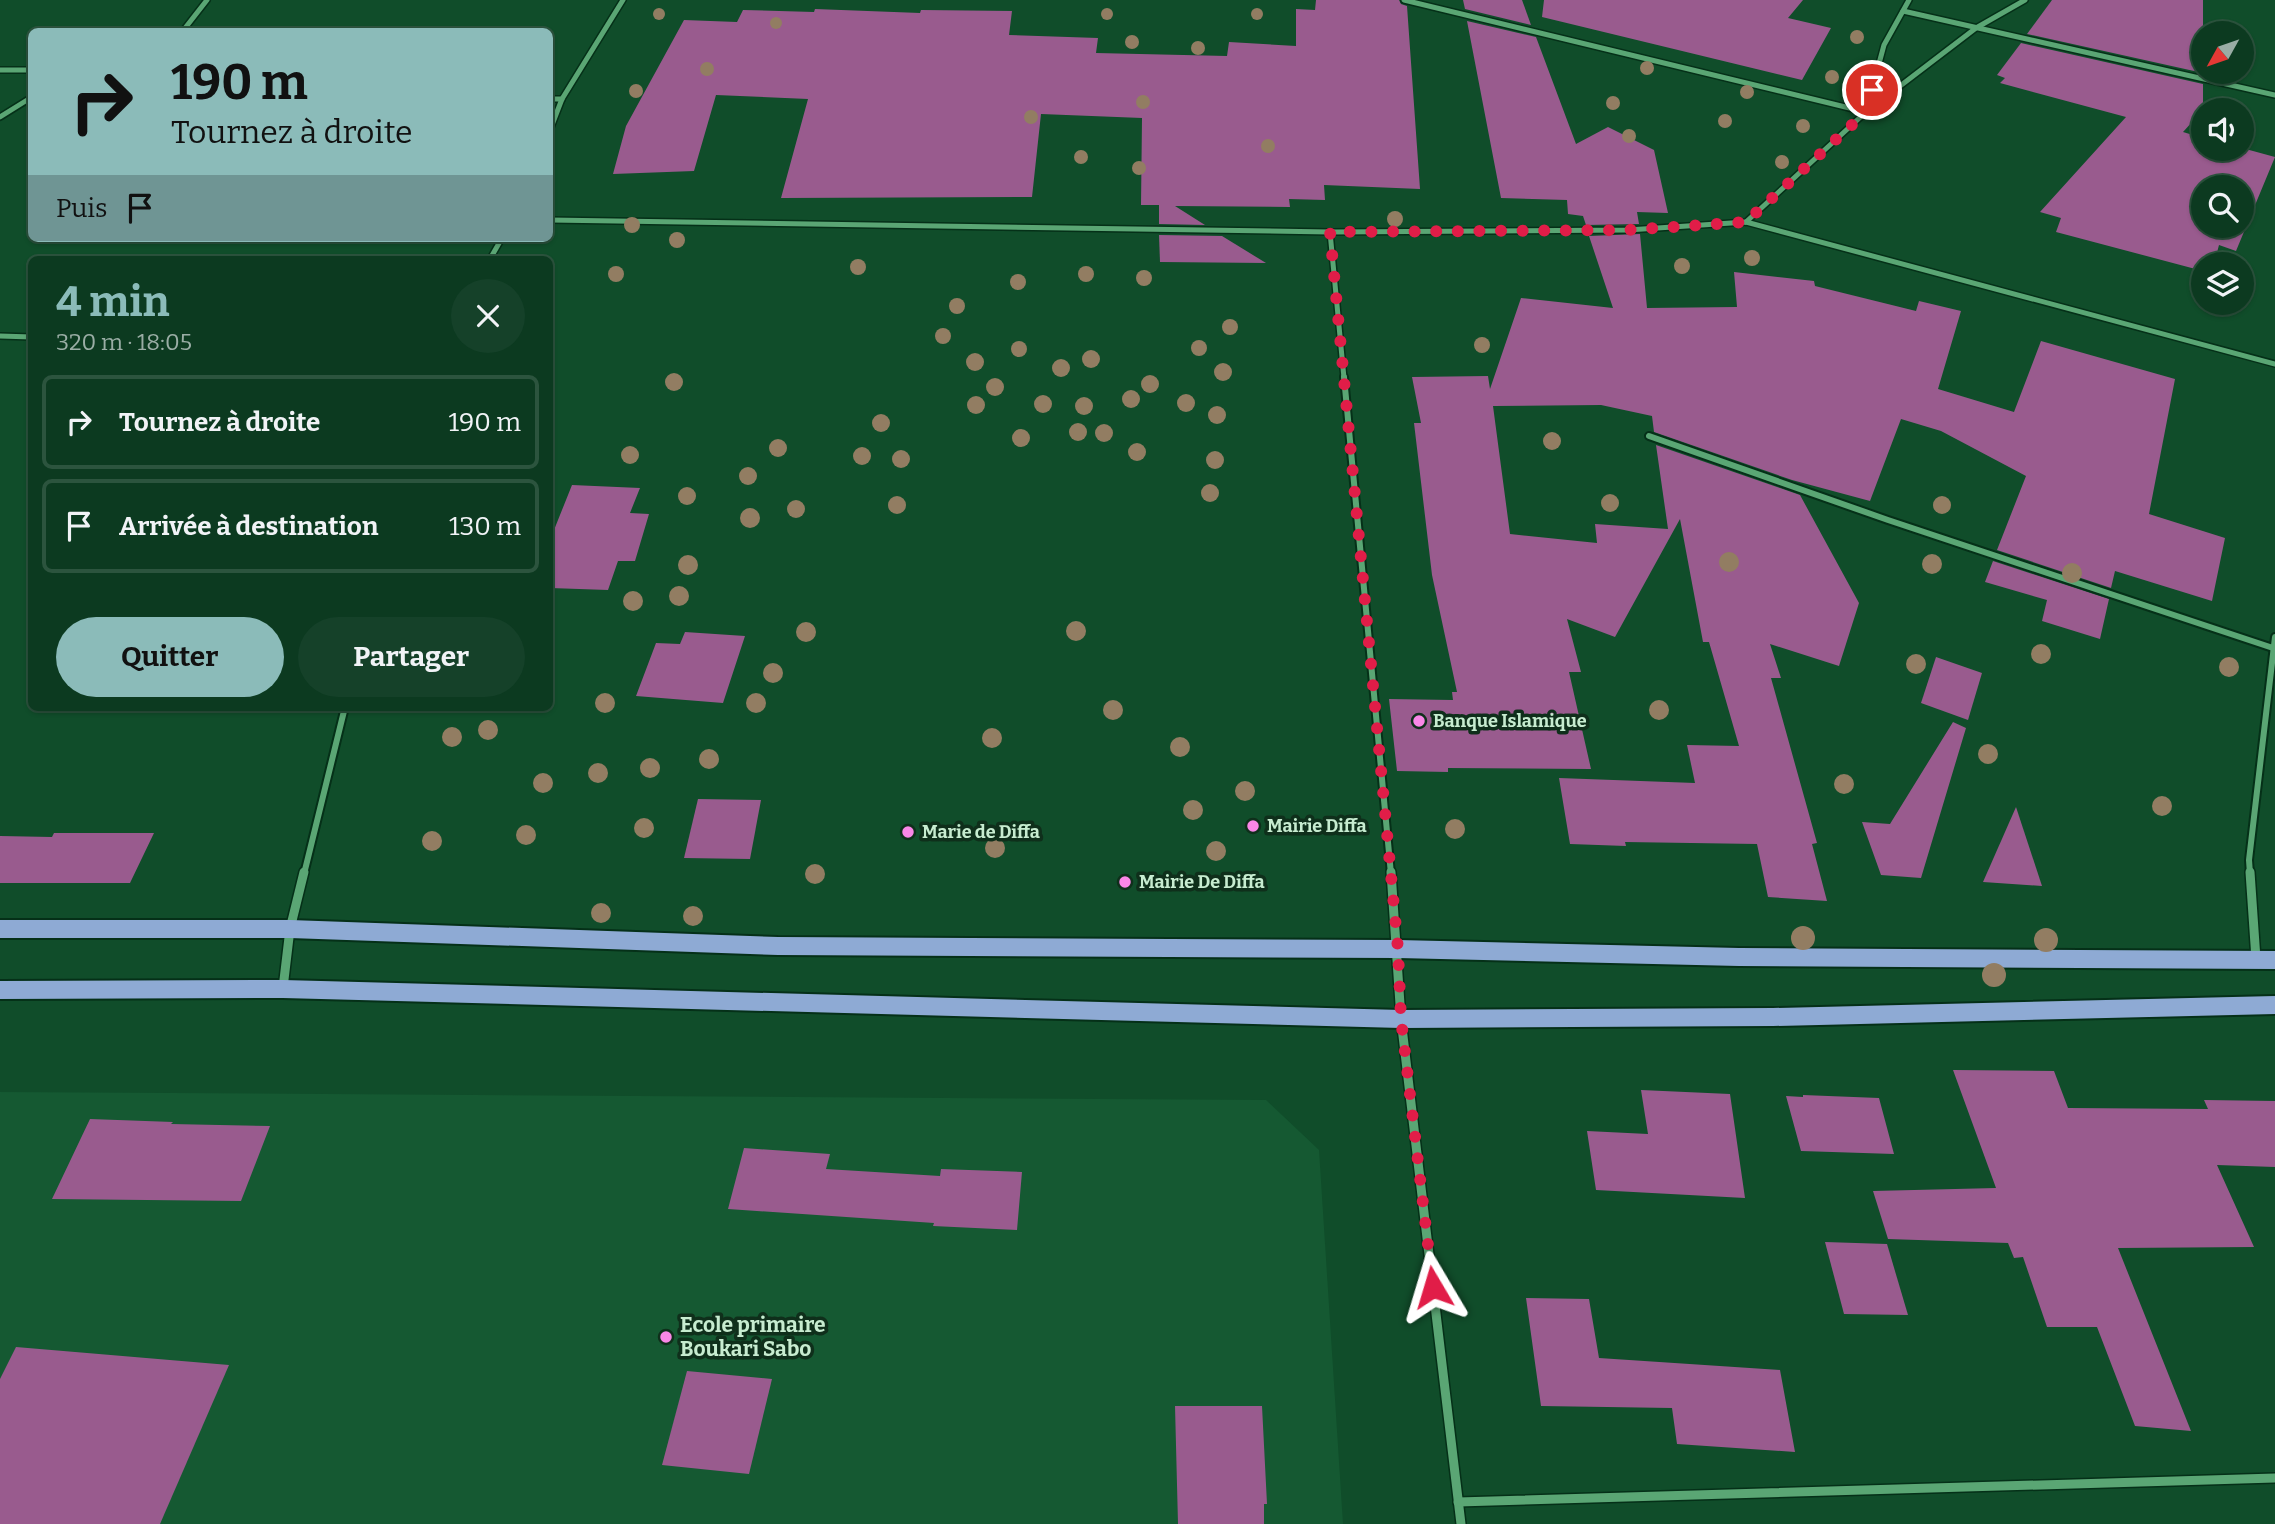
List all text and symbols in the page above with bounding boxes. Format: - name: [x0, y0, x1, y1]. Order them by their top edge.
- north arrow: [2191, 21, 2254, 84]
- map controls: [2191, 21, 2254, 315]
- text: 190 m: [171, 53, 308, 112]
- icon: right: [56, 56, 147, 147]
- pin: [1842, 60, 1902, 120]
- icon: arrive: [1853, 71, 1891, 109]
- button: sound: [2191, 98, 2254, 161]
- text: Tournez à droite: [171, 113, 413, 151]
- button: search: [2191, 175, 2254, 238]
- icon: arrive: [121, 189, 159, 227]
- text: Puis: [56, 193, 107, 224]
- button: layers: [2191, 252, 2254, 315]
- text: 4 min: [56, 277, 170, 327]
- button: close: [451, 279, 525, 353]
- text: 320 m · 18:05: [56, 328, 192, 356]
- icon: right: [60, 403, 98, 441]
- text: Tournez à droite: [119, 407, 320, 438]
- text: 190 m: [449, 407, 521, 438]
- icon: arrive: [60, 507, 98, 545]
- text: Arrivée à destination: [119, 511, 378, 542]
- text: 130 m: [449, 511, 521, 542]
- button: Quitter: [56, 617, 284, 697]
- button: Partager: [298, 617, 525, 697]
- place label: Banque Islamique: [1433, 710, 1587, 732]
- marker: Banque Islamique: [1411, 713, 1427, 729]
- place label: Mairie Diffa: [1267, 815, 1367, 837]
- marker: Mairie Diffa: [1245, 818, 1261, 834]
- place label: Marie de Diffa: [922, 821, 1040, 843]
- marker: Marie de Diffa: [900, 824, 916, 840]
- place label: Mairie De Diffa: [1139, 871, 1265, 893]
- marker: Mairie De Diffa: [1117, 874, 1133, 890]
- position arrow: [1396, 1250, 1470, 1324]
- place label: Ecole primaire Boukari Sabo: [680, 1312, 826, 1362]
- marker: Ecole primaire Boukari Sabo: [658, 1329, 674, 1345]

